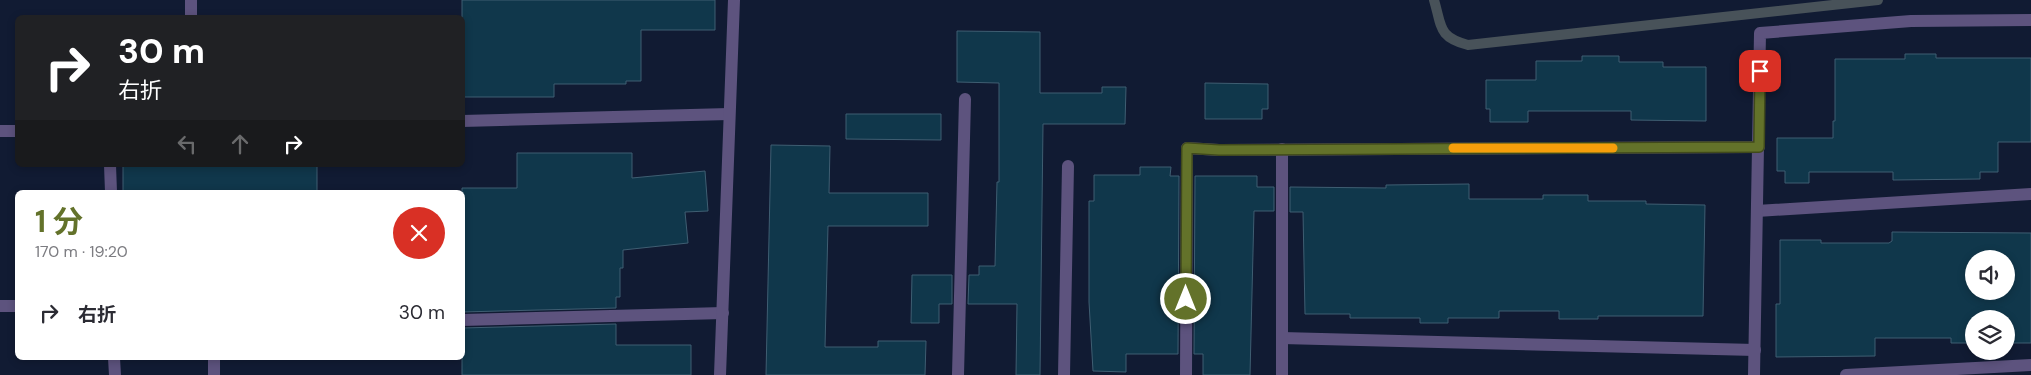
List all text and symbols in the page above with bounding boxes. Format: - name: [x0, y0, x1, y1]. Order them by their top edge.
- text: 30 m: [118, 28, 205, 74]
- icon: right: [35, 35, 100, 100]
- pin: [1739, 50, 1781, 92]
- icon: arrive: [1746, 57, 1774, 85]
- text: 右折: [118, 76, 162, 105]
- icon: left: [173, 130, 201, 158]
- icon: ahead: [226, 130, 254, 158]
- icon: right: [279, 130, 307, 158]
- text: 1 分: [35, 202, 83, 241]
- button: close: [393, 207, 445, 259]
- text: 170 m · 19:20: [35, 241, 128, 262]
- map controls: [1965, 250, 2015, 360]
- button: sound: [1965, 250, 2015, 300]
- position arrow: [1159, 272, 1211, 324]
- icon: right: [35, 299, 63, 327]
- text: 30 m: [399, 300, 445, 325]
- text: 右折: [78, 302, 116, 327]
- button: layers: [1965, 310, 2015, 360]

